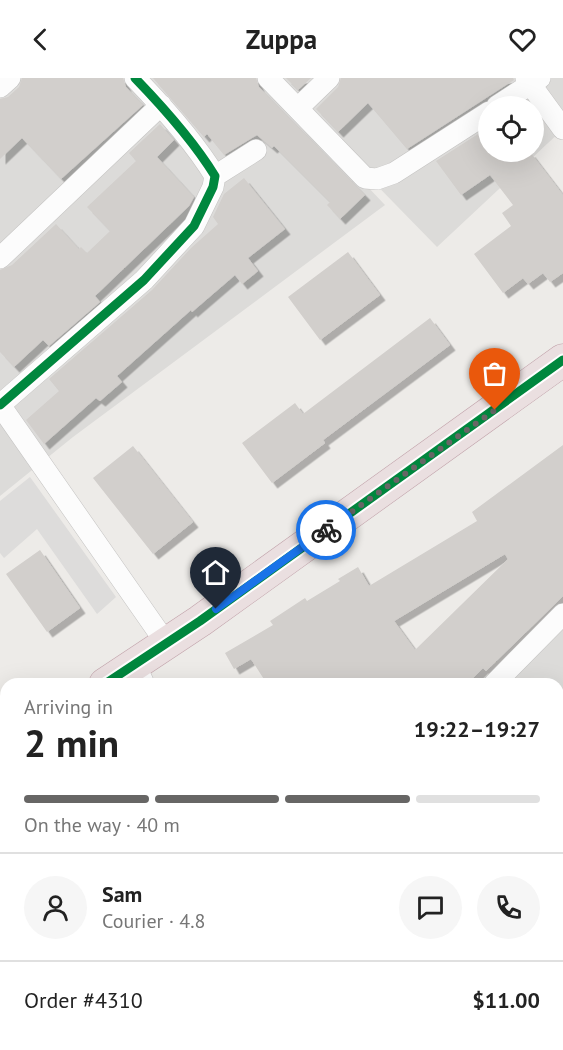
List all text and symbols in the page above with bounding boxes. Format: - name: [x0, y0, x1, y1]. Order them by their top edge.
- text: Zuppa: [246, 22, 317, 56]
- icon: back: [24, 23, 57, 56]
- icon: heart: [506, 23, 539, 56]
- map controls: [478, 96, 544, 162]
- button: locate: [478, 96, 544, 162]
- pin: [469, 348, 520, 410]
- icon: bag: [478, 357, 511, 390]
- courier: [296, 500, 356, 560]
- icon: bike: [310, 514, 343, 547]
- pin: [190, 547, 241, 609]
- icon: home: [199, 556, 232, 589]
- text: Arriving in: [24, 694, 113, 720]
- text: 19:22–19:27: [414, 715, 540, 743]
- text: 2 min: [24, 717, 119, 768]
- text: On the way · 40 m: [24, 812, 180, 838]
- button: person: [24, 876, 87, 939]
- button: chat: [399, 876, 462, 939]
- button: phone: [477, 876, 540, 939]
- text: Sam: [102, 880, 142, 908]
- text: Courier · 4.8: [102, 908, 205, 934]
- text: Order #4310: [24, 986, 143, 1014]
- text: $11.00: [472, 986, 540, 1014]

